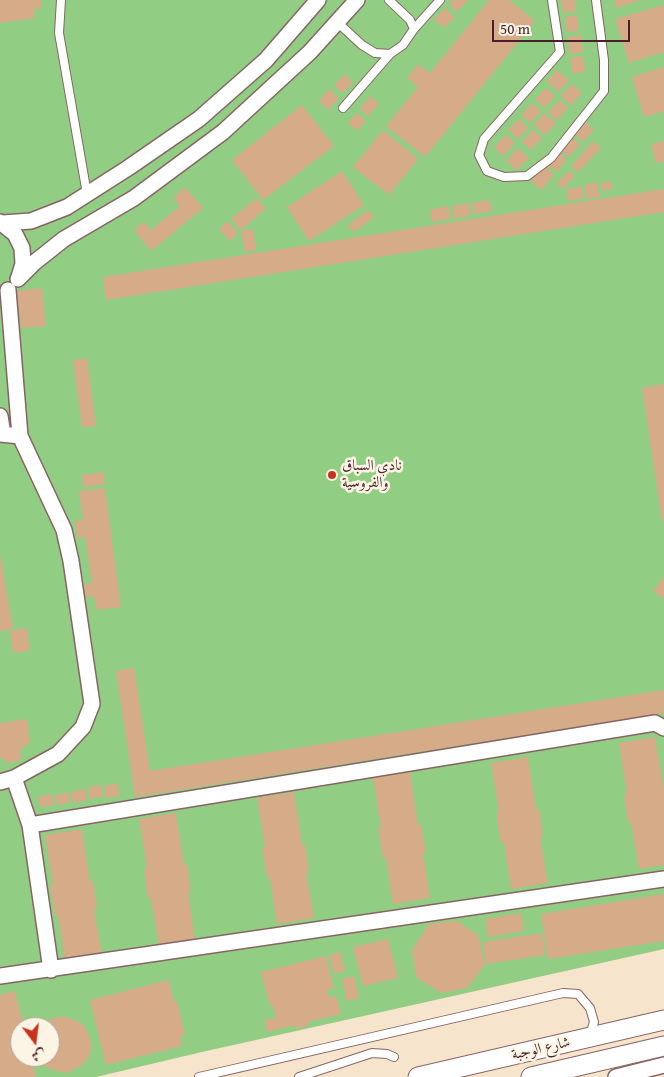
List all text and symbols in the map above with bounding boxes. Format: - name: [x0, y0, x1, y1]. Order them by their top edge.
- scale bar: [494, 10, 632, 42]
- text: 50 m: [500, 18, 530, 39]
- place label: نادي السباق والفروسية: [342, 457, 402, 492]
- marker: نادي السباق والفروسية: [326, 469, 338, 481]
- north arrow: [10, 1017, 60, 1067]
- street label: شارع الوجبة: [510, 1034, 572, 1064]
- text: ش: [29, 1044, 48, 1067]

